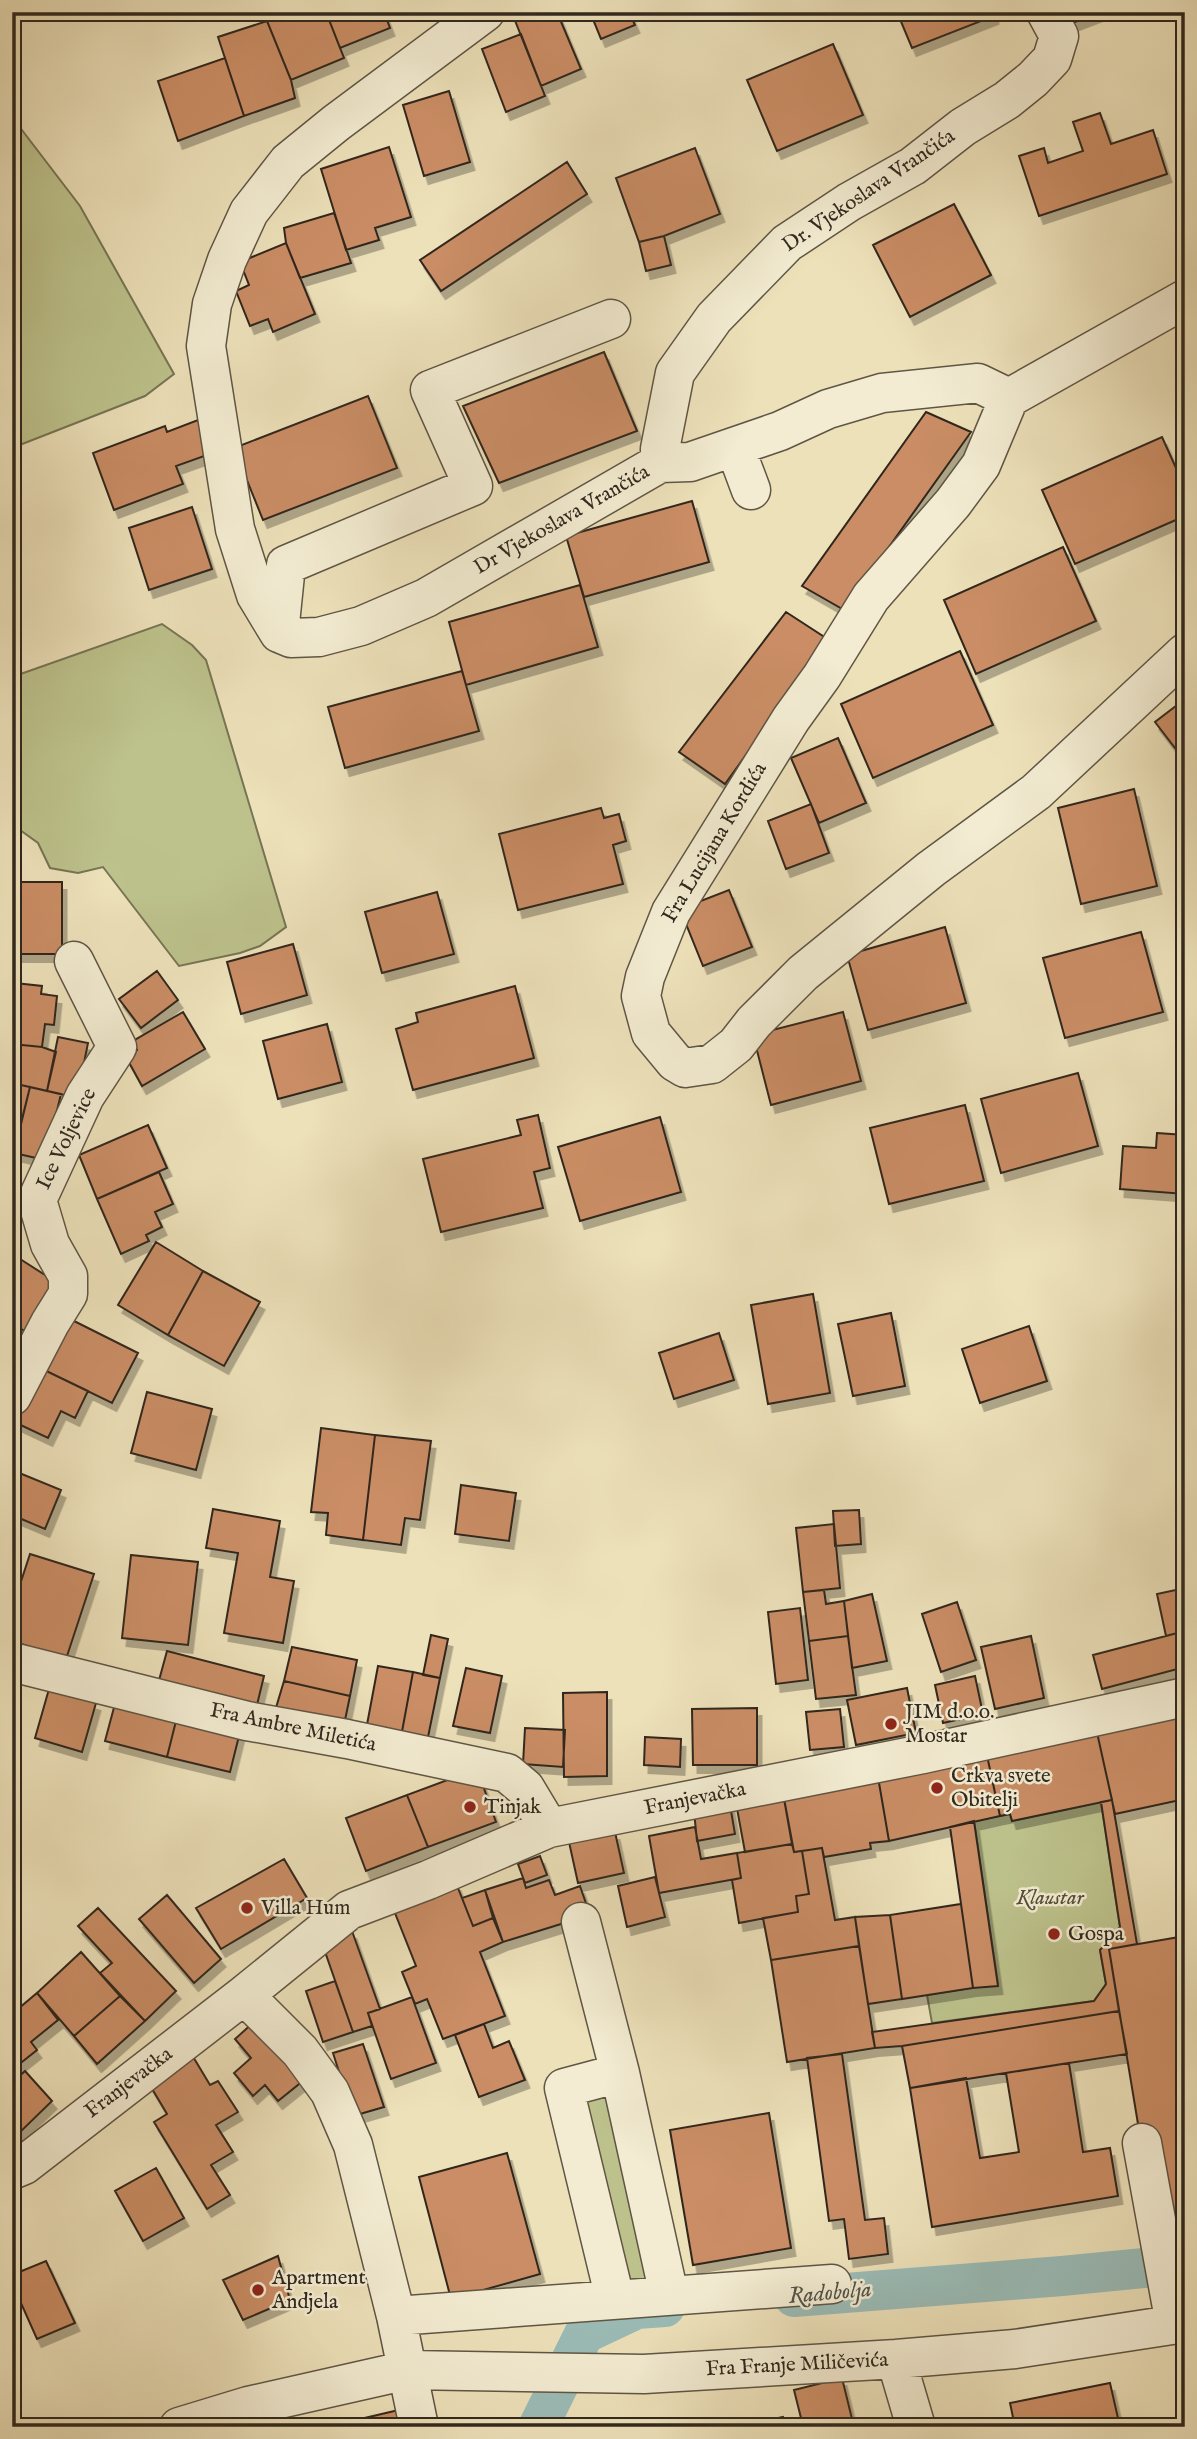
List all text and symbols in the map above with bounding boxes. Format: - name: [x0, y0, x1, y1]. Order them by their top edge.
- street label: Dr. Vjekoslava Vrančića: [777, 123, 961, 259]
- street label: Dr Vjekoslava Vrančića: [469, 458, 655, 581]
- street label: Fra Lucijana Kordića: [656, 757, 774, 928]
- street label: Ice Voljevice: [31, 1083, 103, 1194]
- street label: Fra Ambre Miletića: [207, 1697, 380, 1759]
- place label: JIM d.o.o. Mostar: [903, 1699, 995, 1750]
- marker: JIM d.o.o. Mostar: [883, 1716, 899, 1732]
- place label: Crkva svete Obitelji: [951, 1763, 1051, 1814]
- street label: Franjevačka: [642, 1776, 749, 1822]
- marker: Crkva svete Obitelji: [929, 1780, 945, 1796]
- place label: Tinjak: [484, 1794, 542, 1821]
- marker: Tinjak: [462, 1799, 478, 1815]
- park label: Klaustar: [1015, 1885, 1084, 1912]
- place label: Villa Hum: [260, 1895, 350, 1922]
- marker: Villa Hum: [239, 1900, 255, 1916]
- place label: Gospa: [1068, 1921, 1125, 1948]
- marker: Gospa: [1046, 1926, 1062, 1942]
- street label: Franjevačka: [80, 2041, 179, 2125]
- place label: Apartment Andjela: [271, 2265, 366, 2316]
- water label: Radobolja: [787, 2275, 873, 2311]
- marker: Apartment Andjela: [250, 2282, 266, 2298]
- street label: Fra Franje Miličevića: [705, 2347, 890, 2383]

